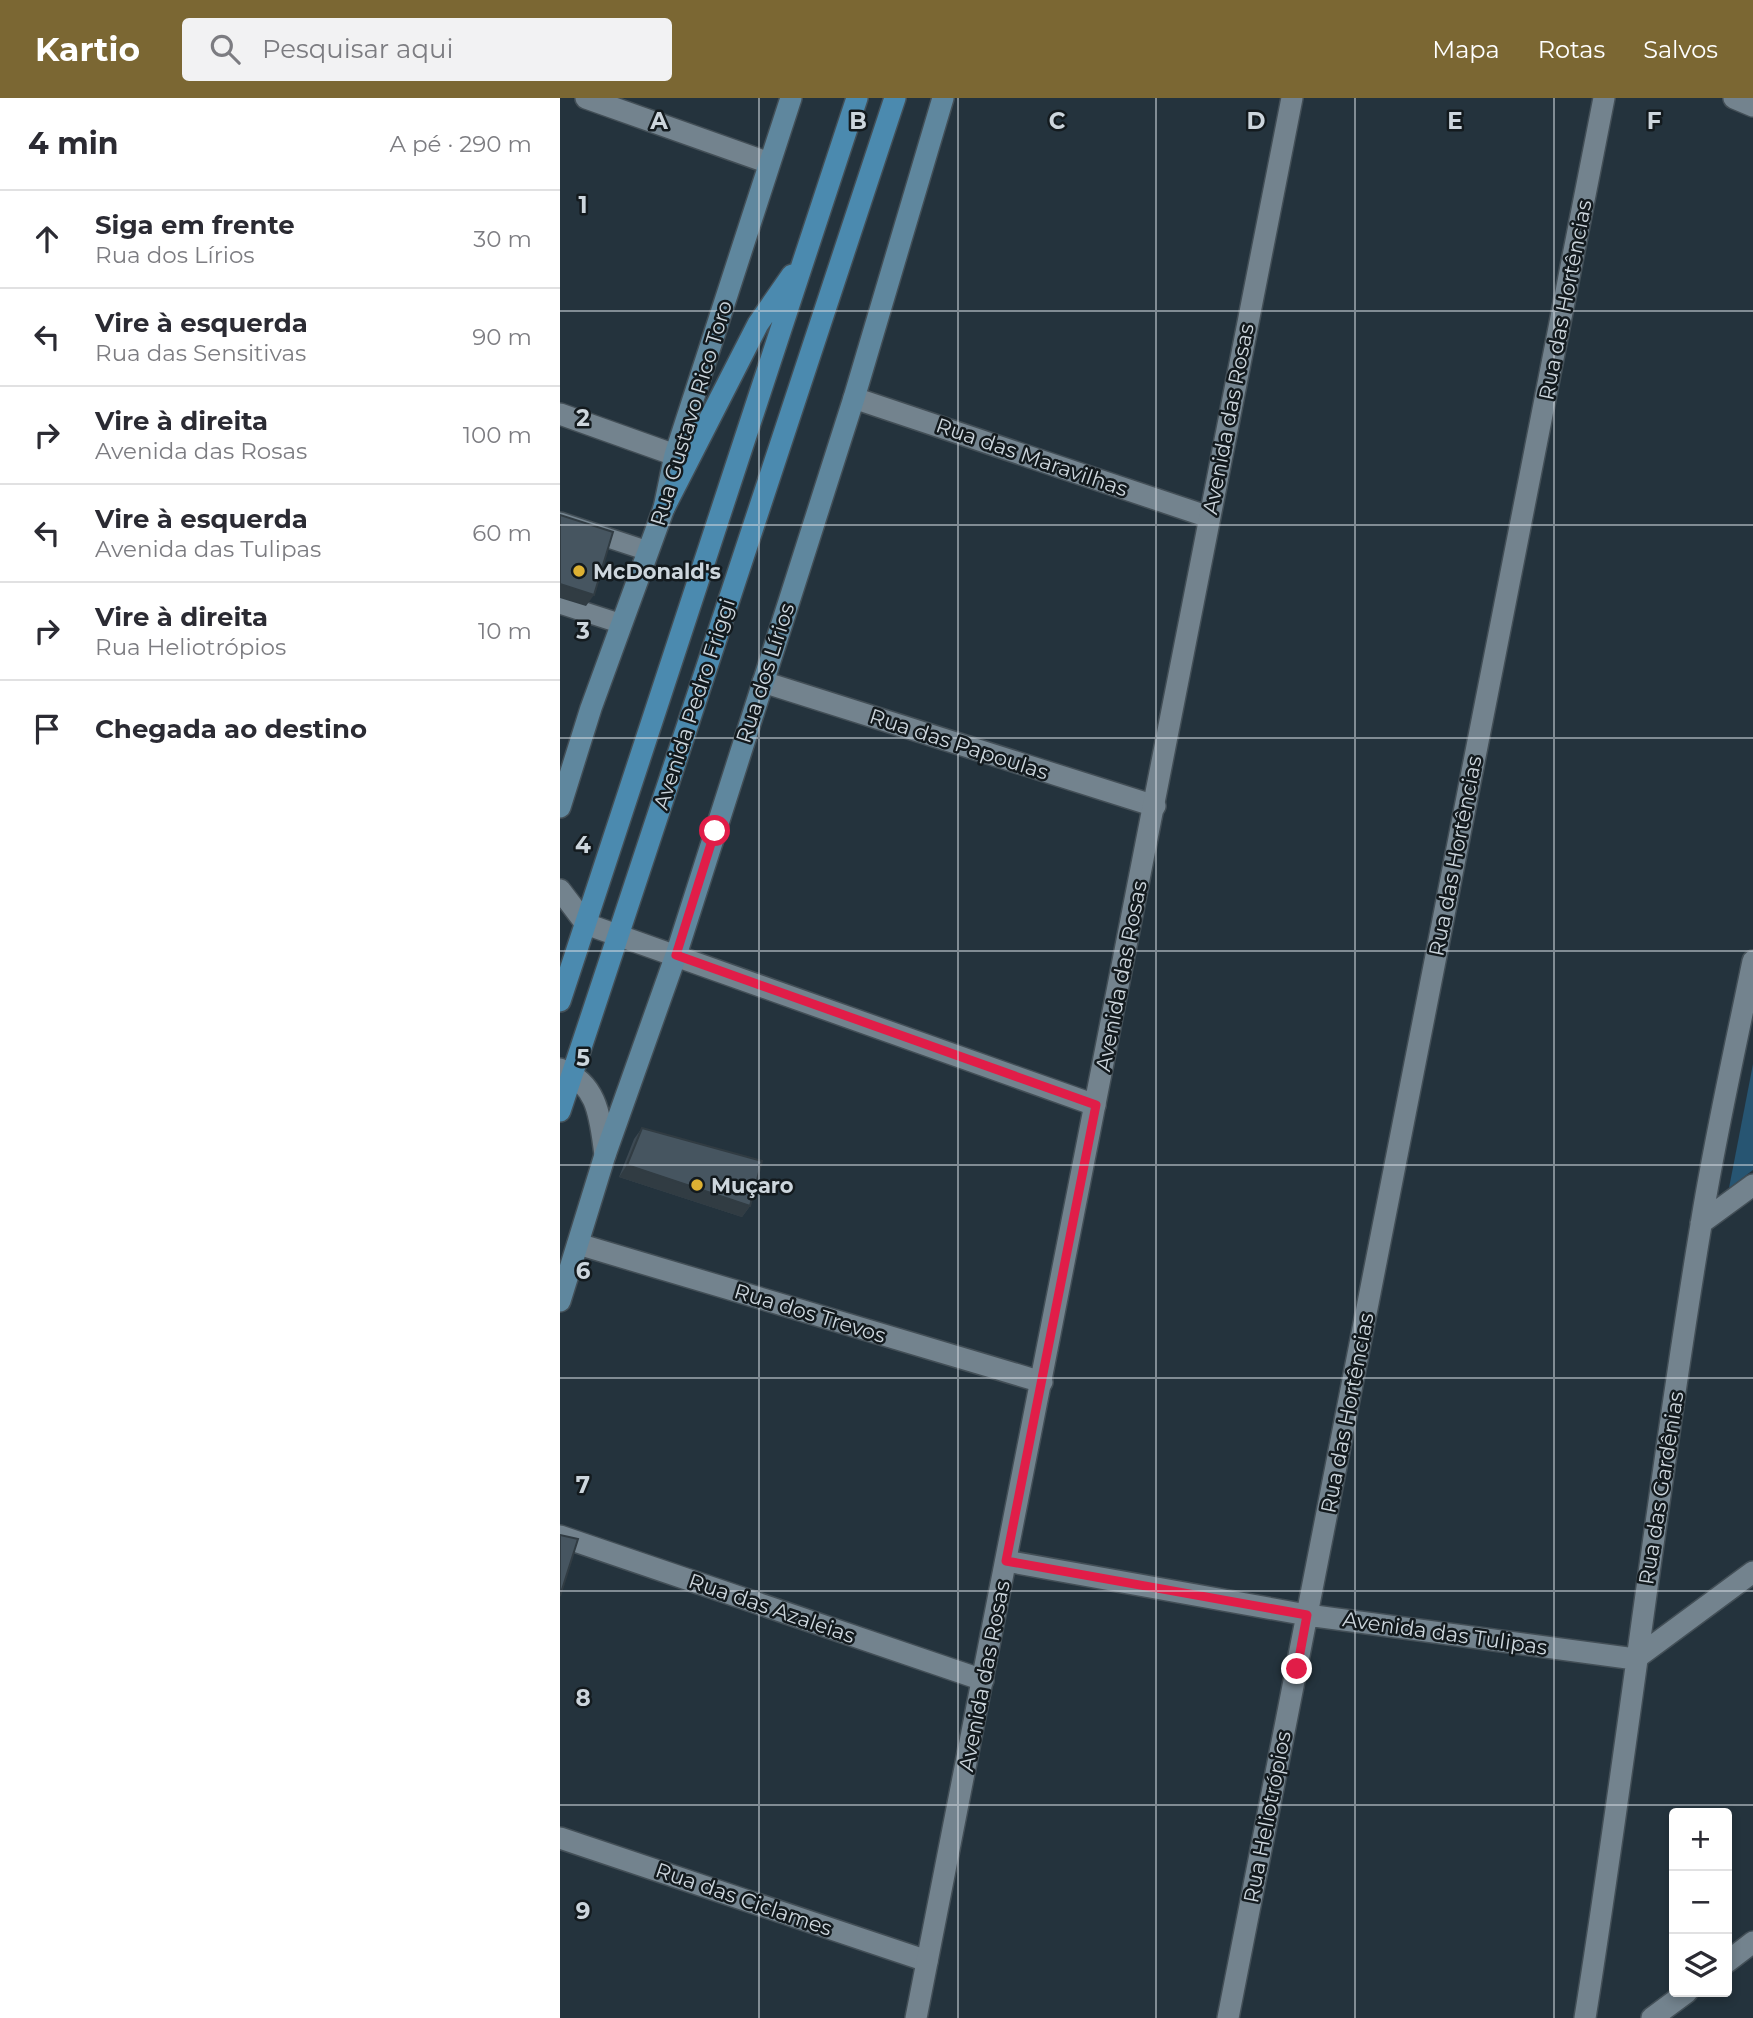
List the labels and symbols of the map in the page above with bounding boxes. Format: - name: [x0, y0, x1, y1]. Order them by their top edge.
- text: A: [649, 107, 668, 135]
- text: B: [849, 107, 867, 135]
- text: C: [1049, 107, 1066, 135]
- text: D: [1247, 107, 1266, 135]
- text: E: [1447, 107, 1463, 135]
- text: F: [1647, 107, 1662, 135]
- text: 1: [578, 191, 588, 219]
- street label: Rua das Hortências: [1533, 198, 1597, 402]
- street label: Rua Gustavo Rico Toro: [645, 297, 737, 529]
- street label: Avenida das Rosas: [1197, 321, 1259, 517]
- text: 2: [576, 404, 590, 432]
- street label: Rua das Maravilhas: [933, 412, 1131, 502]
- place label: McDonald's: [593, 559, 721, 584]
- marker: McDonald's: [571, 563, 587, 579]
- street label: Avenida Pedro Friggi: [648, 595, 740, 813]
- street label: Rua dos Lírios: [731, 600, 799, 746]
- text: 3: [575, 617, 590, 645]
- street label: Rua das Papoulas: [866, 703, 1052, 785]
- street label: Rua das Hortências: [1423, 754, 1487, 958]
- route start: [699, 815, 730, 846]
- text: 4: [575, 831, 591, 859]
- street label: Avenida das Rosas: [1090, 878, 1152, 1074]
- text: 5: [576, 1044, 590, 1072]
- place label: Muçaro: [711, 1173, 794, 1198]
- marker: Muçaro: [689, 1177, 705, 1193]
- text: 6: [576, 1257, 591, 1285]
- street label: Rua dos Trevos: [731, 1278, 889, 1348]
- street label: Rua das Hortências: [1315, 1311, 1379, 1515]
- street label: Rua das Gardênias: [1633, 1389, 1689, 1587]
- text: 7: [576, 1471, 590, 1499]
- street label: Rua das Azaleias: [685, 1568, 859, 1648]
- street label: Avenida das Rosas: [953, 1578, 1015, 1774]
- street label: Avenida das Tulipas: [1341, 1606, 1549, 1660]
- route end: [1281, 1653, 1312, 1684]
- text: 8: [575, 1684, 591, 1712]
- street label: Rua Heliotrópios: [1238, 1729, 1296, 1905]
- street label: Rua das Ciclames: [652, 1857, 836, 1941]
- text: 9: [576, 1897, 590, 1925]

